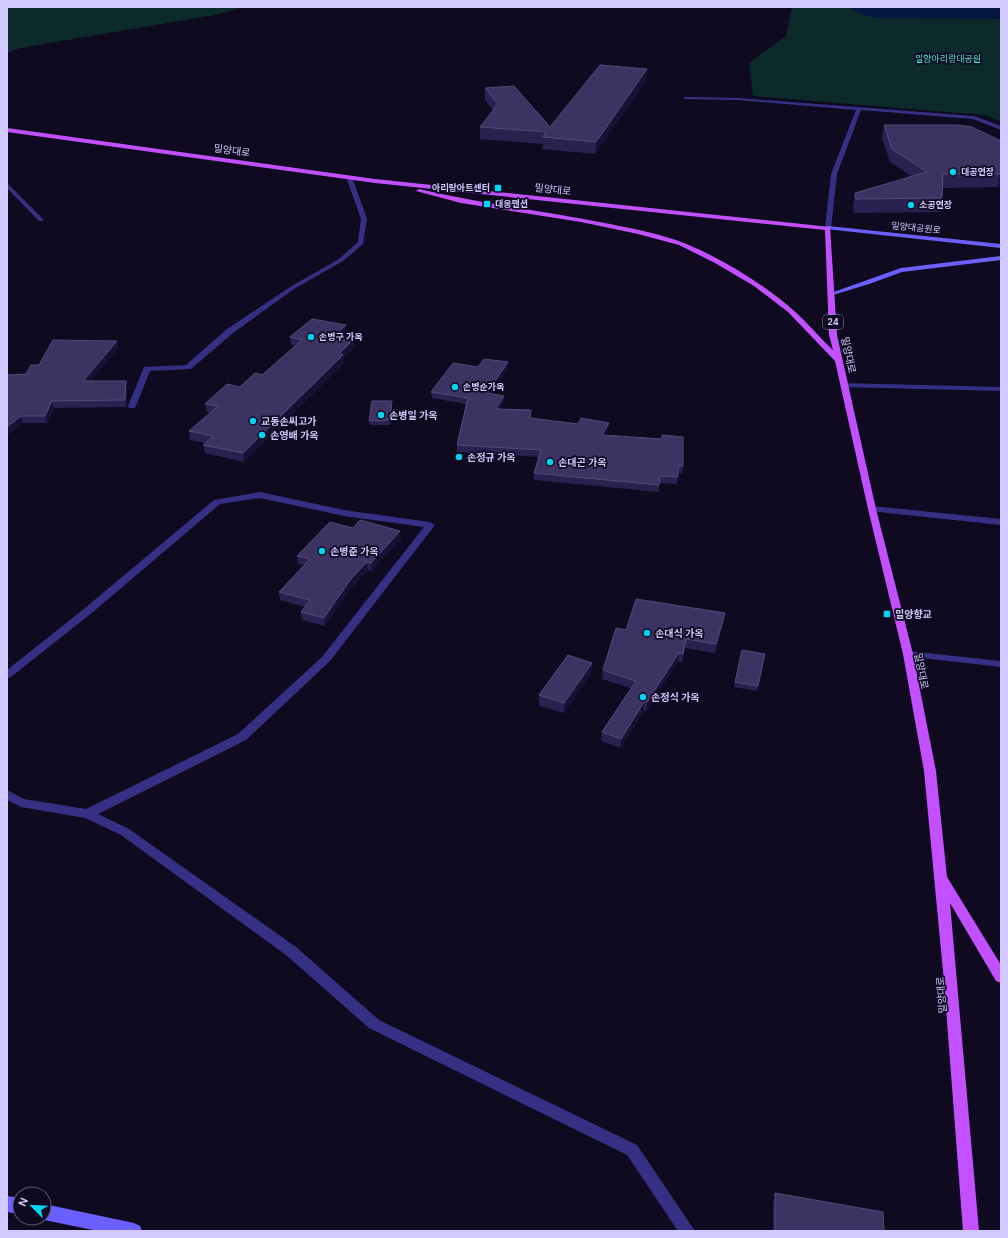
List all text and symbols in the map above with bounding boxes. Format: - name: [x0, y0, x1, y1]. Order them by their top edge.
- park label: 밀양아리랑대공원: [915, 53, 981, 65]
- street label: 밀양대로: [213, 141, 251, 159]
- place label: 대공연장: [961, 166, 994, 178]
- marker: 대공연장: [948, 167, 958, 177]
- street label: 밀양대로: [534, 181, 572, 198]
- place label: 아리랑아트센터: [432, 182, 490, 194]
- marker: 아리랑아트센터: [493, 183, 503, 193]
- place label: 대웅맨션: [495, 198, 528, 210]
- marker: 대웅맨션: [482, 199, 492, 209]
- place label: 소공연장: [919, 199, 952, 211]
- marker: 소공연장: [906, 200, 916, 210]
- street label: 밀양대공원로: [891, 219, 941, 237]
- road number: 24: [823, 315, 843, 329]
- place label: 손병구 가옥: [319, 331, 363, 343]
- marker: 손병구 가옥: [306, 332, 316, 342]
- street label: 밀양대로: [838, 336, 859, 374]
- place label: 손병순가옥: [463, 381, 505, 393]
- marker: 손병순가옥: [450, 382, 460, 392]
- place label: 손병일 가옥: [389, 409, 437, 422]
- marker: 손병일 가옥: [376, 410, 386, 420]
- place label: 교동손씨고가: [261, 415, 317, 428]
- marker: 교동손씨고가: [248, 416, 258, 426]
- place label: 손영배 가옥: [270, 429, 318, 442]
- marker: 손영배 가옥: [257, 430, 267, 440]
- place label: 손정규 가옥: [467, 451, 515, 464]
- marker: 손정규 가옥: [454, 452, 464, 462]
- place label: 손대곤 가옥: [558, 456, 606, 469]
- marker: 손대곤 가옥: [545, 457, 555, 467]
- place label: 손병준 가옥: [330, 545, 378, 558]
- marker: 손병준 가옥: [317, 546, 327, 556]
- place label: 밀양향교: [895, 608, 932, 621]
- marker: 밀양향교: [882, 609, 892, 619]
- place label: 손대식 가옥: [655, 627, 703, 640]
- marker: 손대식 가옥: [642, 628, 652, 638]
- street label: 밀양대로: [912, 652, 931, 690]
- place label: 손정식 가옥: [651, 691, 699, 704]
- marker: 손정식 가옥: [638, 692, 648, 702]
- street label: 밀양대로: [933, 976, 950, 1014]
- north arrow: [12, 1186, 52, 1226]
- text: N: [15, 1195, 31, 1208]

